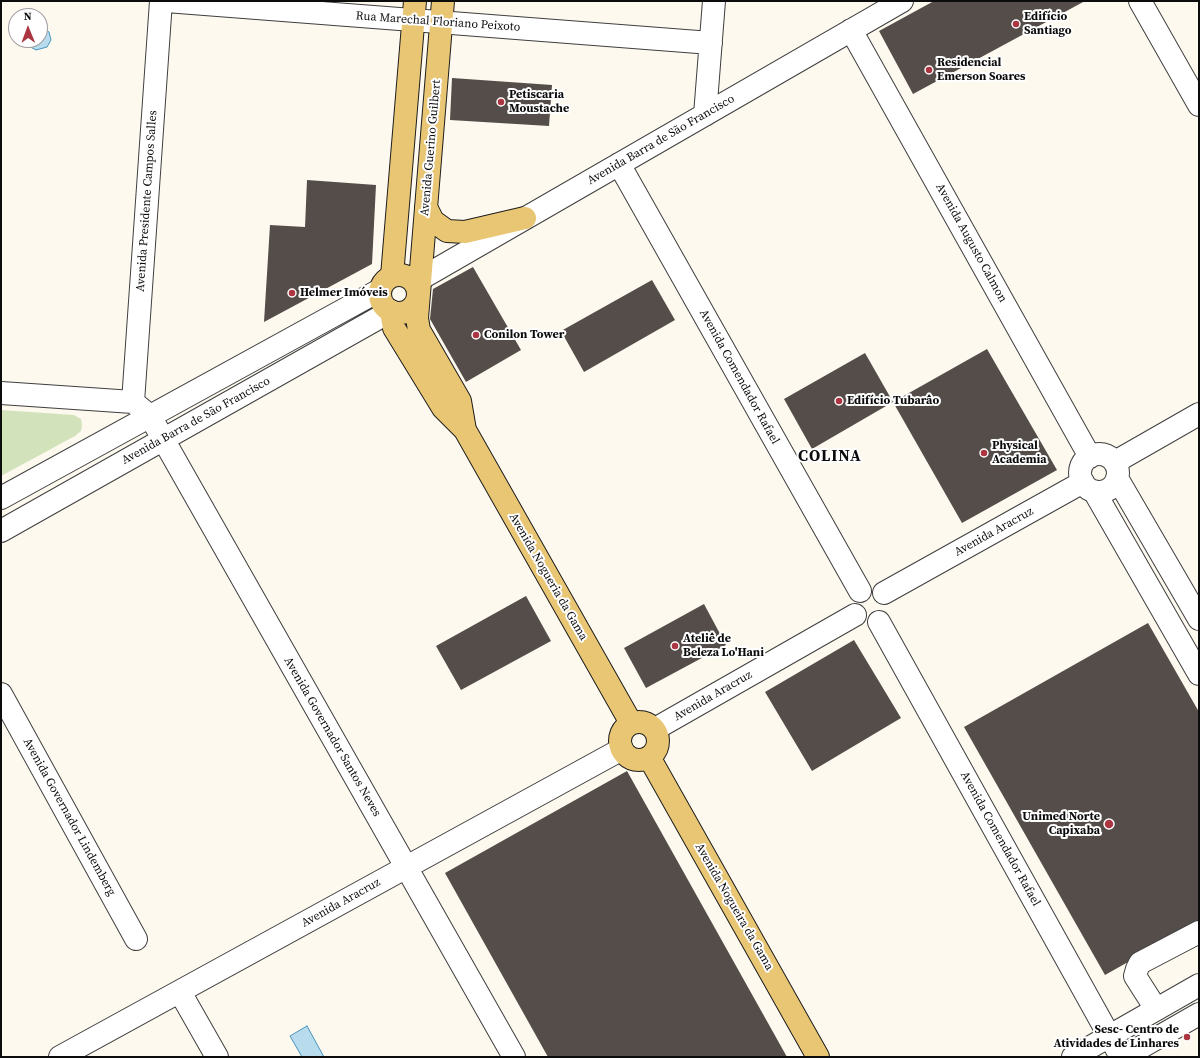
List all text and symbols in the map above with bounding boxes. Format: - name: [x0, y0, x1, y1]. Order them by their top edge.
- north arrow: [8, 8, 48, 48]
- text: N: [24, 9, 32, 24]
- street label: Rua Marechal Floriano Peixoto: [355, 9, 521, 35]
- place label: Edifício Santiago: [1024, 10, 1072, 38]
- marker: Edifício Santiago: [1011, 19, 1021, 29]
- place label: Residencial Emerson Soares: [937, 56, 1026, 84]
- marker: Residencial Emerson Soares: [924, 65, 934, 75]
- street label: Avenida Guerino Guilbert: [418, 79, 444, 217]
- place label: Petiscaria Moustache: [509, 88, 569, 116]
- street label: Avenida Barra de São Francisco: [585, 92, 737, 188]
- marker: Petiscaria Moustache: [496, 97, 506, 107]
- street label: Avenida Presidente Campos Salles: [133, 110, 161, 292]
- street label: Avenida Augusto Calmon: [932, 181, 1010, 305]
- place label: Helmer Imóveis: [300, 286, 388, 300]
- marker: Helmer Imóveis: [287, 288, 297, 298]
- street label: Avenida Comendador Rafael: [696, 307, 782, 447]
- place label: Conilon Tower: [484, 328, 564, 342]
- marker: Conilon Tower: [471, 330, 481, 340]
- street label: Avenida Barra de São Francisco: [119, 374, 273, 468]
- place label: Edifício Tubarâo: [847, 394, 939, 408]
- marker: Edifício Tubarâo: [834, 396, 844, 406]
- place label: Physical Academia: [992, 439, 1047, 467]
- district label: COLINA: [798, 447, 862, 467]
- marker: Physical Academia: [979, 448, 989, 458]
- street label: Avenida Aracruz: [952, 504, 1036, 560]
- street label: Avenida Nogueria da Gama: [506, 511, 590, 643]
- place label: Ateliê de Beleza Lo'Hani: [683, 632, 764, 660]
- marker: Ateliê de Beleza Lo'Hani: [670, 641, 680, 651]
- street label: Avenida Governador Santos Neves: [280, 655, 384, 819]
- street label: Avenida Aracruz: [671, 668, 755, 724]
- street label: Avenida Governador Lindemberg: [20, 736, 118, 898]
- street label: Avenida Comendador Rafael: [957, 769, 1043, 909]
- place label: Unimed Norte Capixaba: [1022, 810, 1100, 838]
- marker: Unimed Norte Capixaba: [1103, 818, 1115, 830]
- street label: Avenida Nogueira da Gama: [692, 841, 776, 973]
- street label: Avenida Aracruz: [299, 875, 383, 931]
- place label: Sesc- Centro de Atividades de Linhares: [1053, 1023, 1179, 1051]
- marker: Sesc- Centro de Atividades de Linhares: [1182, 1032, 1192, 1042]

